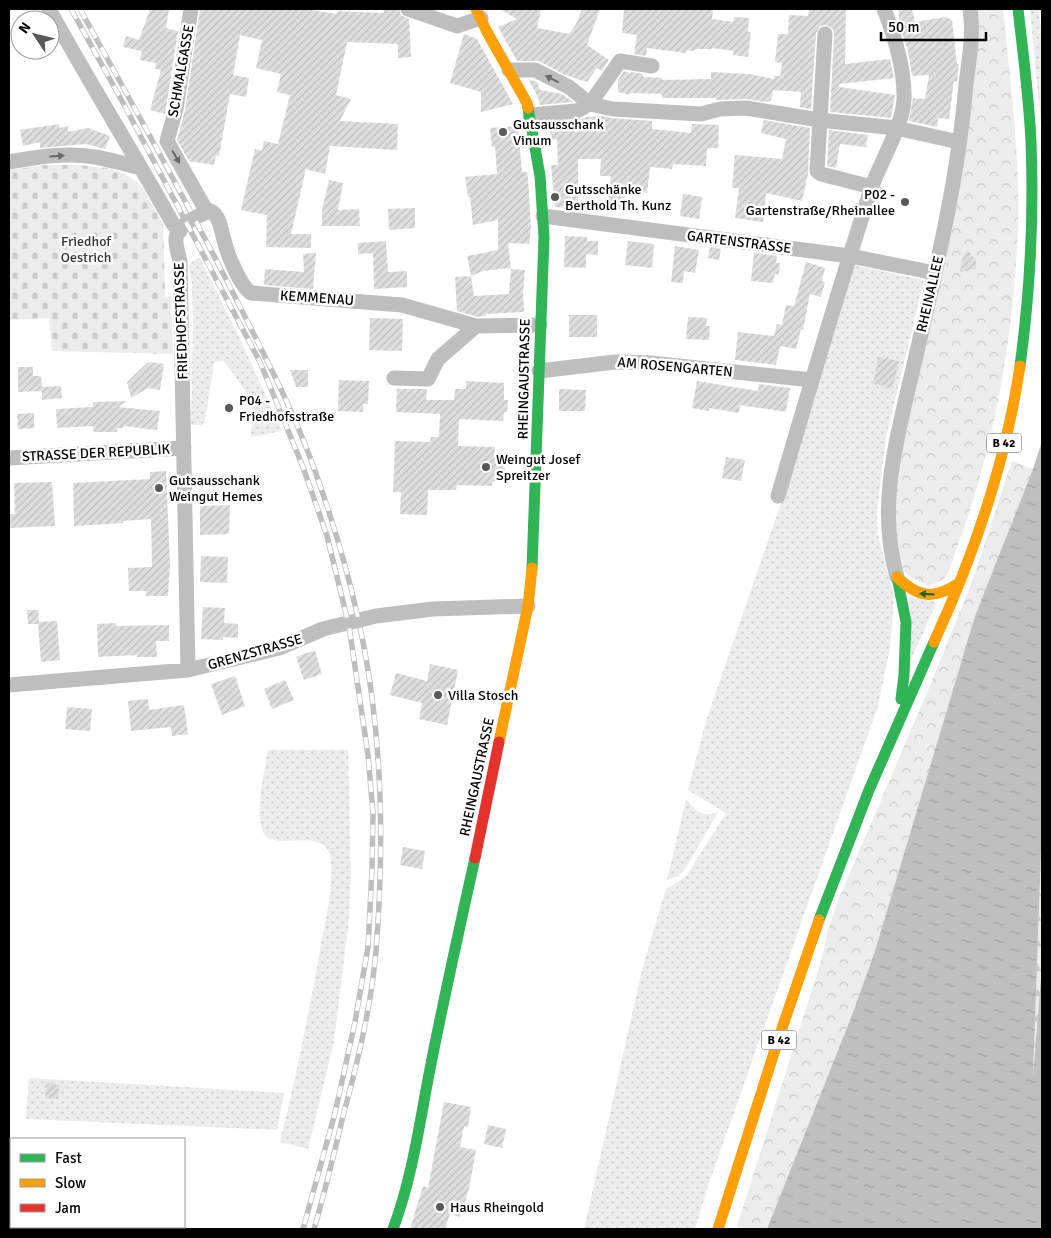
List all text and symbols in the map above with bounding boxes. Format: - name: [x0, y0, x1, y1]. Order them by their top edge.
- north arrow: [10, 10, 60, 60]
- scale bar: [881, 10, 986, 42]
- text: 50 m: [888, 18, 919, 36]
- text: N: [15, 19, 35, 37]
- street label: SCHMALGASSE: [165, 23, 197, 118]
- one-way arrow: [545, 75, 560, 83]
- place label: Gutsausschank Vinum: [513, 116, 604, 149]
- marker: Gutsausschank Vinum: [497, 126, 509, 138]
- one-way arrow: [49, 151, 65, 159]
- one-way arrow: [171, 151, 180, 164]
- place label: Gutsschänke Berthold Th. Kunz: [565, 181, 671, 214]
- place label: P02 - Gartenstraße/Rheinallee: [746, 186, 895, 219]
- marker: Gutsschänke Berthold Th. Kunz: [549, 191, 561, 203]
- marker: P02 - Gartenstraße/Rheinallee: [899, 196, 911, 208]
- street label: GARTENSTRASSE: [686, 227, 792, 257]
- park label: Friedhof Oestrich: [61, 233, 112, 266]
- street label: RHEINALLEE: [913, 254, 947, 334]
- street label: FRIEDHOFSTRASSE: [170, 262, 192, 380]
- street label: KEMMENAU: [280, 287, 354, 309]
- street label: RHEINGAUSTRASSE: [514, 318, 534, 440]
- street label: AM ROSENGARTEN: [617, 353, 733, 381]
- place label: P04 - Friedhofsstraße: [239, 392, 334, 425]
- marker: P04 - Friedhofsstraße: [223, 402, 235, 414]
- road number: B 42: [986, 433, 1022, 452]
- street label: STRASSE DER REPUBLIK: [22, 441, 171, 465]
- place label: Weingut Josef Spreitzer: [496, 451, 582, 484]
- marker: Weingut Josef Spreitzer: [480, 461, 492, 473]
- place label: Gutsausschank Weingut Hemes: [169, 472, 263, 505]
- marker: Gutsausschank Weingut Hemes: [153, 482, 165, 494]
- one-way arrow: [918, 590, 934, 598]
- street label: GRENZSTRASSE: [206, 630, 304, 674]
- place label: Villa Stosch: [448, 687, 518, 704]
- marker: Villa Stosch: [432, 689, 444, 701]
- street label: RHEINGAUSTRASSE: [456, 716, 498, 838]
- road number: B 42: [762, 1030, 796, 1050]
- legend: [10, 1138, 185, 1228]
- text: Fast: [55, 1149, 82, 1167]
- text: Slow: [55, 1174, 86, 1192]
- text: Jam: [55, 1199, 81, 1217]
- place label: Haus Rheingold: [450, 1199, 544, 1216]
- marker: Haus Rheingold: [434, 1201, 446, 1213]

